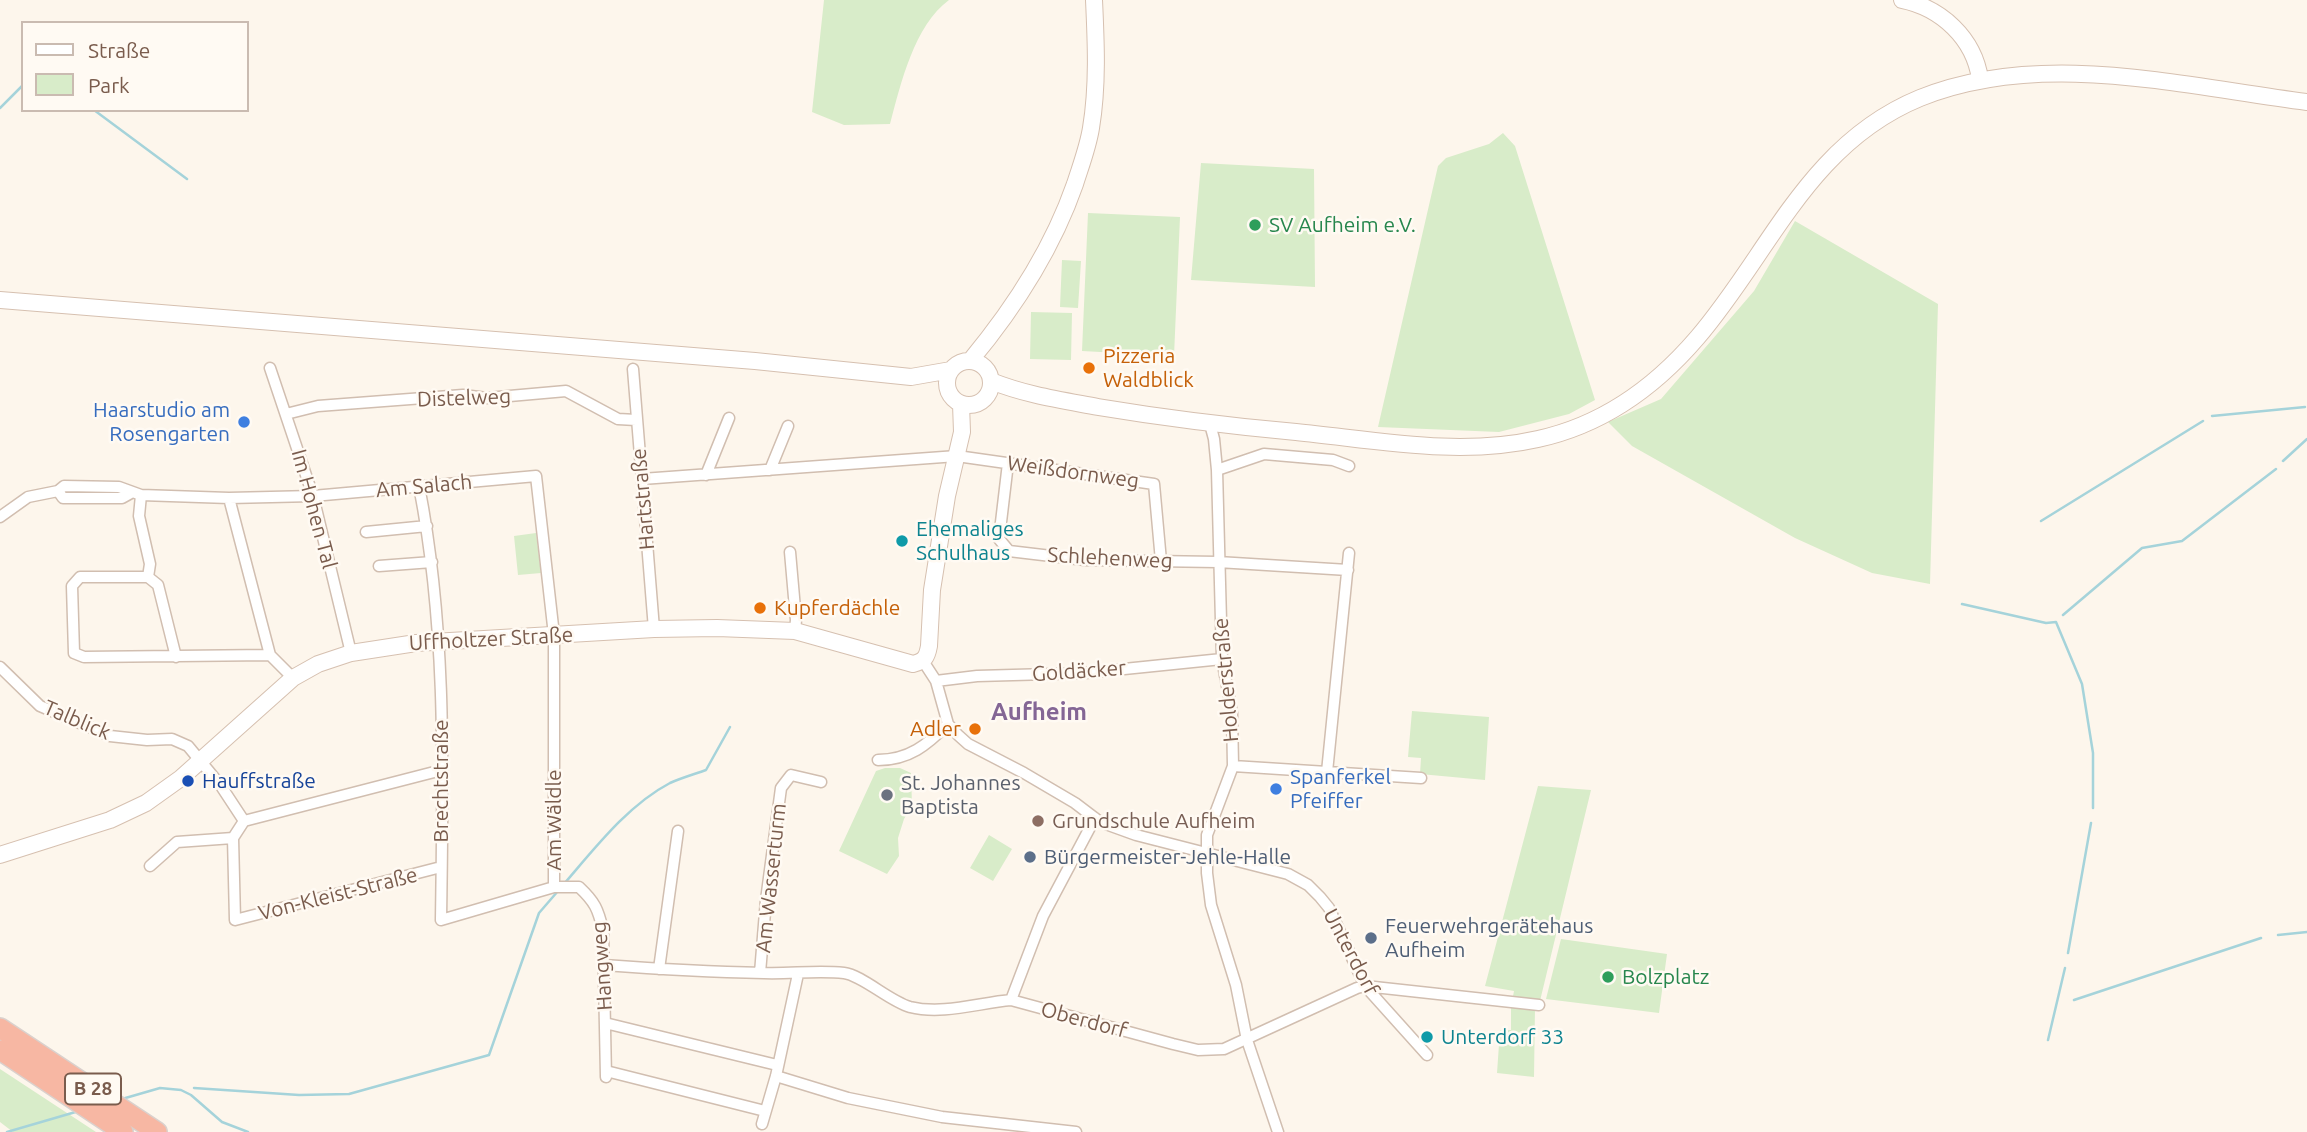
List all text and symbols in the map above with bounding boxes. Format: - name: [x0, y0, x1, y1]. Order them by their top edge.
- legend: [21, 21, 248, 112]
- text: Straße: [88, 38, 150, 62]
- text: Park: [88, 73, 130, 97]
- place label: SV Aufheim e.V.: [1269, 212, 1416, 238]
- marker: SV Aufheim e.V.: [1247, 217, 1263, 233]
- place label: Pizzeria Waldblick: [1103, 343, 1194, 393]
- marker: Pizzeria Waldblick: [1081, 360, 1097, 376]
- street label: Distelweg: [416, 384, 512, 412]
- place label: Haarstudio am Rosengarten: [93, 397, 230, 447]
- marker: Haarstudio am Rosengarten: [236, 414, 252, 430]
- street label: Im Hohen Tal: [286, 446, 342, 572]
- street label: Hartstraße: [626, 447, 660, 551]
- street label: Weißdornweg: [1005, 450, 1141, 494]
- street label: Am Salach: [375, 469, 473, 503]
- place label: Ehemaliges Schulhaus: [916, 516, 1024, 566]
- marker: Ehemaliges Schulhaus: [894, 533, 910, 549]
- street label: Schlehenweg: [1047, 542, 1173, 574]
- place label: Kupferdächle: [774, 595, 900, 621]
- marker: Kupferdächle: [752, 600, 768, 616]
- street label: Holderstraße: [1208, 617, 1244, 743]
- street label: Uffholtzer Straße: [408, 622, 574, 656]
- street label: Goldäcker: [1031, 655, 1127, 687]
- street label: Talblick: [40, 695, 114, 745]
- district label: Aufheim: [991, 698, 1087, 726]
- place label: Adler: [910, 716, 961, 742]
- street label: Brechtstraße: [428, 719, 454, 843]
- marker: Adler: [967, 721, 983, 737]
- place label: Spanferkel Pfeiffer: [1290, 764, 1391, 814]
- place label: Hauffstraße: [202, 768, 316, 794]
- street label: Am Wäldle: [541, 769, 567, 871]
- place label: St. Johannes Baptista: [901, 770, 1021, 820]
- marker: Hauffstraße: [180, 773, 196, 789]
- marker: Spanferkel Pfeiffer: [1268, 781, 1284, 797]
- marker: St. Johannes Baptista: [879, 787, 895, 803]
- street label: Am Wasserturm: [751, 802, 791, 954]
- place label: Grundschule Aufheim: [1052, 808, 1255, 834]
- marker: Grundschule Aufheim: [1030, 813, 1046, 829]
- place label: Bürgermeister-Jehle-Halle: [1044, 844, 1291, 870]
- marker: Bürgermeister-Jehle-Halle: [1022, 849, 1038, 865]
- street label: Von-Kleist-Straße: [256, 862, 420, 926]
- street label: Unterdorf: [1318, 904, 1384, 1000]
- place label: Feuerwehrgerätehaus Aufheim: [1385, 913, 1593, 963]
- street label: Hangweg: [586, 921, 618, 1011]
- marker: Feuerwehrgerätehaus Aufheim: [1363, 930, 1379, 946]
- place label: Bolzplatz: [1622, 964, 1709, 990]
- marker: Bolzplatz: [1600, 969, 1616, 985]
- street label: Oberdorf: [1038, 996, 1130, 1044]
- place label: Unterdorf 33: [1441, 1024, 1564, 1050]
- marker: Unterdorf 33: [1419, 1029, 1435, 1045]
- road number: B 28: [65, 1074, 121, 1105]

